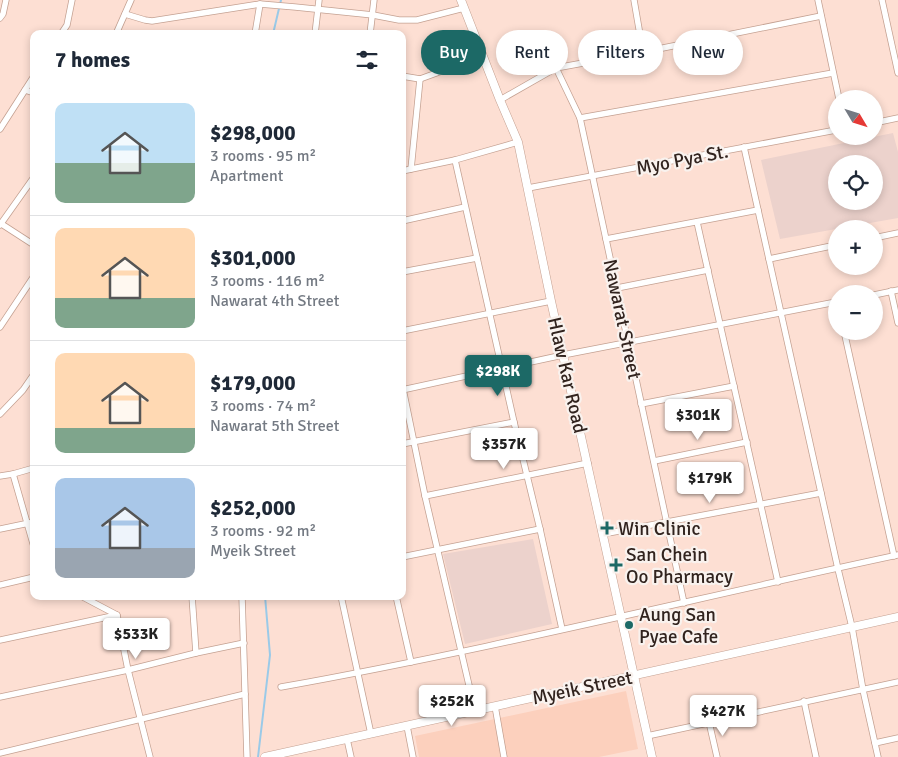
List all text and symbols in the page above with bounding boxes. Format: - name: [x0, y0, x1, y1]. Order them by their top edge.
- chip: Buy: [421, 30, 486, 75]
- chip: Rent: [496, 30, 568, 75]
- chip: Filters: [578, 30, 663, 75]
- chip: New: [673, 30, 743, 75]
- icon: filters: [353, 46, 381, 74]
- text: 7 homes: [55, 47, 130, 73]
- north arrow: [828, 90, 882, 145]
- map controls: [828, 90, 883, 340]
- text: $298,000: [210, 120, 296, 146]
- icon: home: [95, 123, 155, 183]
- street label: Myo Pya St.: [634, 139, 730, 181]
- text: 3 rooms · 95 m²: [210, 146, 316, 166]
- button: locate: [828, 155, 883, 210]
- text: Apartment: [210, 166, 283, 186]
- button: +: [828, 220, 883, 275]
- text: $301,000: [210, 245, 296, 271]
- icon: home: [95, 248, 155, 308]
- street label: Nawarat Street: [598, 257, 647, 382]
- text: 3 rooms · 116 m²: [210, 271, 325, 291]
- button: −: [828, 285, 883, 340]
- text: Nawarat 4th Street: [210, 291, 339, 311]
- street label: Hlaw Kar Road: [542, 315, 592, 436]
- pin: $298K: [463, 354, 533, 397]
- text: $298K: [476, 361, 520, 381]
- text: $179,000: [210, 370, 296, 396]
- icon: home: [95, 373, 155, 433]
- text: 3 rooms · 74 m²: [210, 396, 316, 416]
- pin: $301K: [663, 398, 733, 441]
- text: $301K: [676, 405, 720, 425]
- text: Nawarat 5th Street: [210, 416, 339, 436]
- pin: $357K: [469, 428, 539, 470]
- text: $357K: [482, 434, 526, 454]
- pin: $179K: [675, 462, 745, 504]
- text: $179K: [688, 468, 732, 488]
- text: $252,000: [210, 495, 296, 521]
- icon: home: [95, 498, 155, 558]
- place label: Win Clinic: [618, 517, 700, 541]
- text: 3 rooms · 92 m²: [210, 521, 316, 541]
- marker: Win Clinic: [600, 521, 614, 535]
- text: Myeik Street: [210, 541, 296, 561]
- place label: San Chein Oo Pharmacy: [626, 543, 733, 589]
- marker: San Chein Oo Pharmacy: [610, 559, 622, 571]
- place label: Aung San Pyae Cafe: [639, 603, 718, 649]
- pin: $533K: [101, 618, 171, 660]
- marker: Aung San Pyae Cafe: [623, 619, 635, 631]
- text: $533K: [114, 624, 158, 644]
- street label: Myeik Street: [530, 666, 635, 710]
- pin: $252K: [417, 684, 487, 727]
- text: $252K: [430, 691, 474, 711]
- pin: $427K: [688, 694, 758, 737]
- text: $427K: [701, 701, 745, 721]

